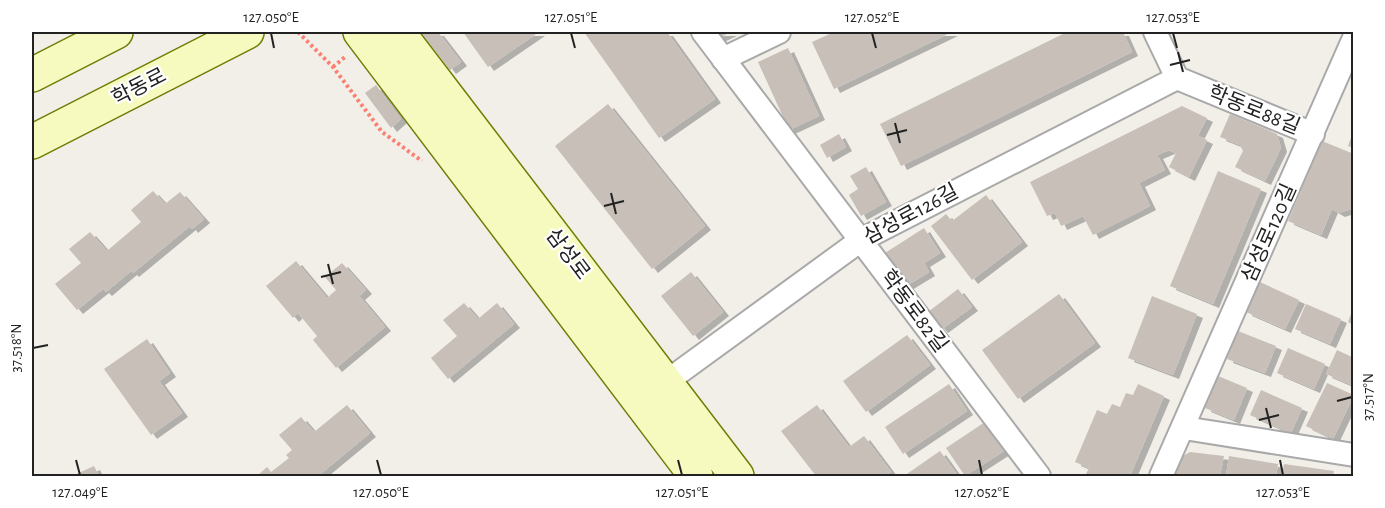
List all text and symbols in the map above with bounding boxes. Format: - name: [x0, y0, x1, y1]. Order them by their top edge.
- text: 127.050°E: [243, 10, 299, 25]
- text: 127.051°E: [545, 10, 597, 25]
- text: 127.052°E: [845, 10, 899, 25]
- text: 127.053°E: [1146, 10, 1200, 25]
- street label: 학동로: [108, 64, 170, 110]
- street label: 학동로88길: [1205, 81, 1303, 138]
- street label: 삼성로126길: [860, 179, 962, 248]
- street label: 삼성로120길: [1237, 180, 1300, 285]
- street label: 삼성로: [542, 224, 595, 283]
- street label: 학동로82길: [876, 265, 952, 356]
- text: 37.518°N: [9, 323, 24, 373]
- text: 37.517°N: [1361, 373, 1376, 421]
- text: 127.049°E: [52, 485, 108, 500]
- text: 127.050°E: [353, 485, 409, 500]
- text: 127.051°E: [656, 485, 708, 500]
- text: 127.052°E: [955, 485, 1009, 500]
- text: 127.053°E: [1256, 485, 1310, 500]

